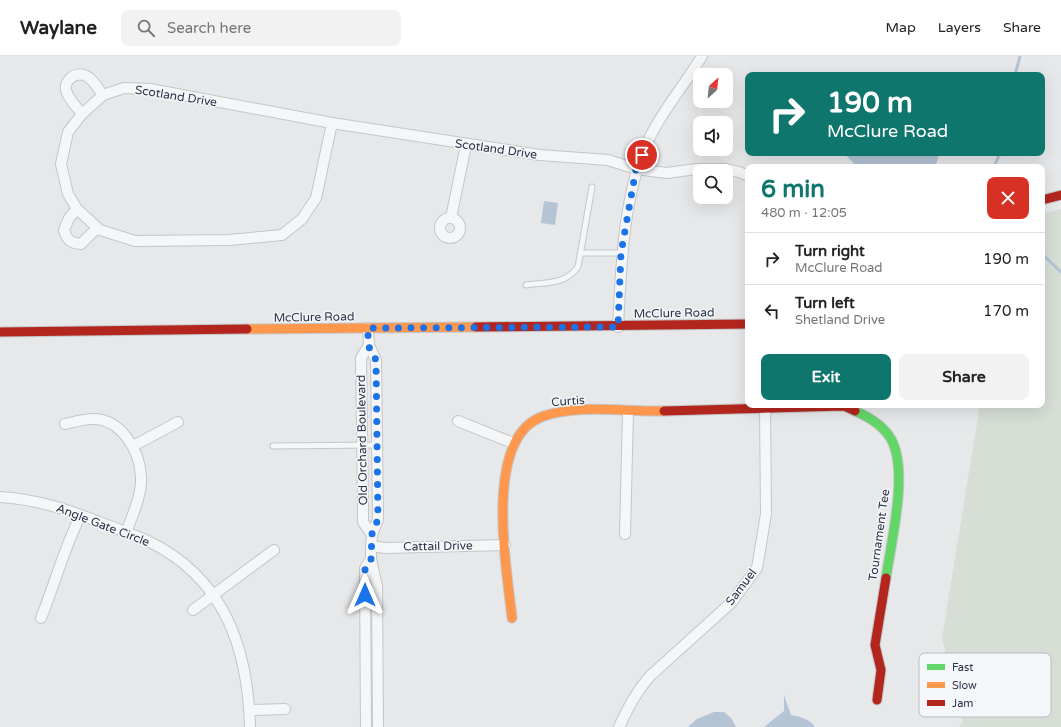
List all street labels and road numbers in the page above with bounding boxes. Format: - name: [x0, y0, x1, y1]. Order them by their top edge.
- street label: Scotland Drive: [134, 83, 218, 109]
- street label: Scotland Drive: [454, 136, 538, 162]
- street label: McClure Road: [633, 305, 715, 321]
- street label: McClure Road: [273, 309, 355, 325]
- street label: Old Orchard Boulevard: [354, 375, 370, 505]
- street label: Curtis: [551, 393, 585, 409]
- street label: Tournament Tee: [866, 488, 892, 582]
- street label: Angle Gate Circle: [54, 501, 152, 549]
- street label: Cattail Drive: [403, 538, 473, 554]
- street label: Samuel: [723, 566, 759, 608]

